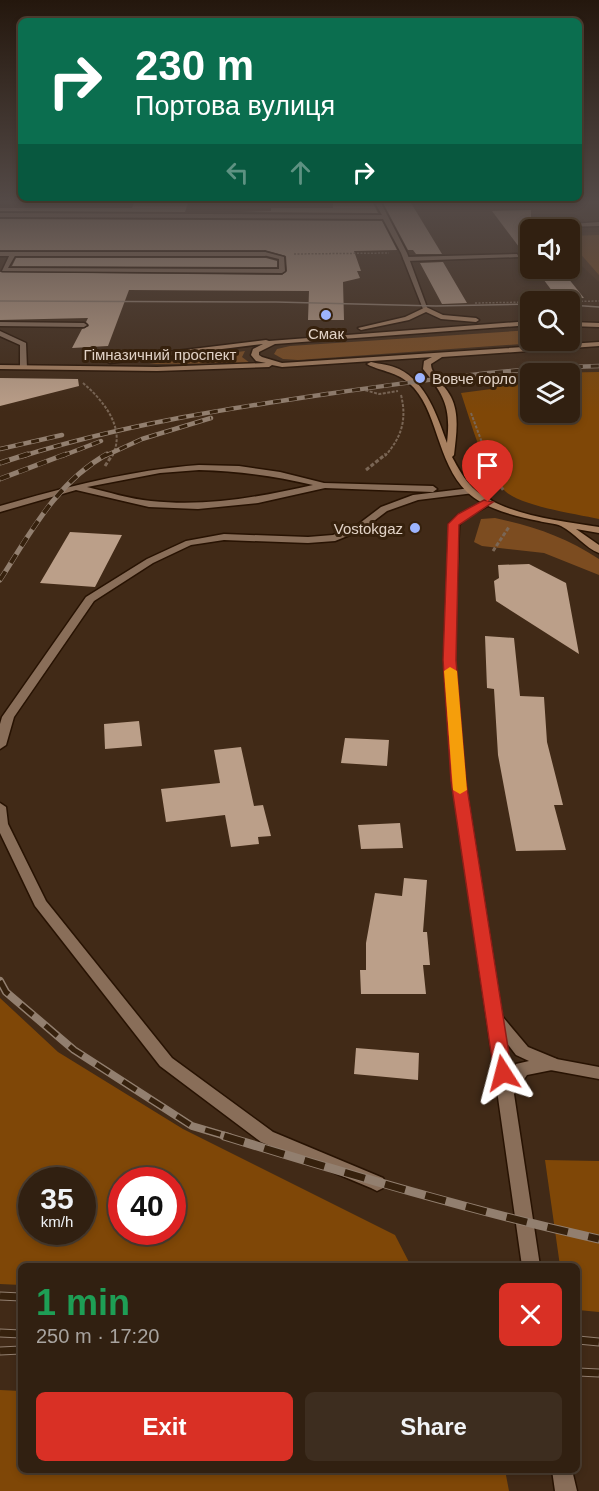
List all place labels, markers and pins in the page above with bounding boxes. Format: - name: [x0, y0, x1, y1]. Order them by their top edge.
- marker: Смак: [319, 308, 333, 322]
- place label: Смак: [308, 325, 344, 342]
- place label: Вовче горло: [432, 370, 517, 387]
- marker: Вовче горло: [413, 371, 427, 385]
- pin: [462, 440, 513, 502]
- place label: Vostokgaz: [334, 520, 403, 537]
- marker: Vostokgaz: [408, 521, 422, 535]

